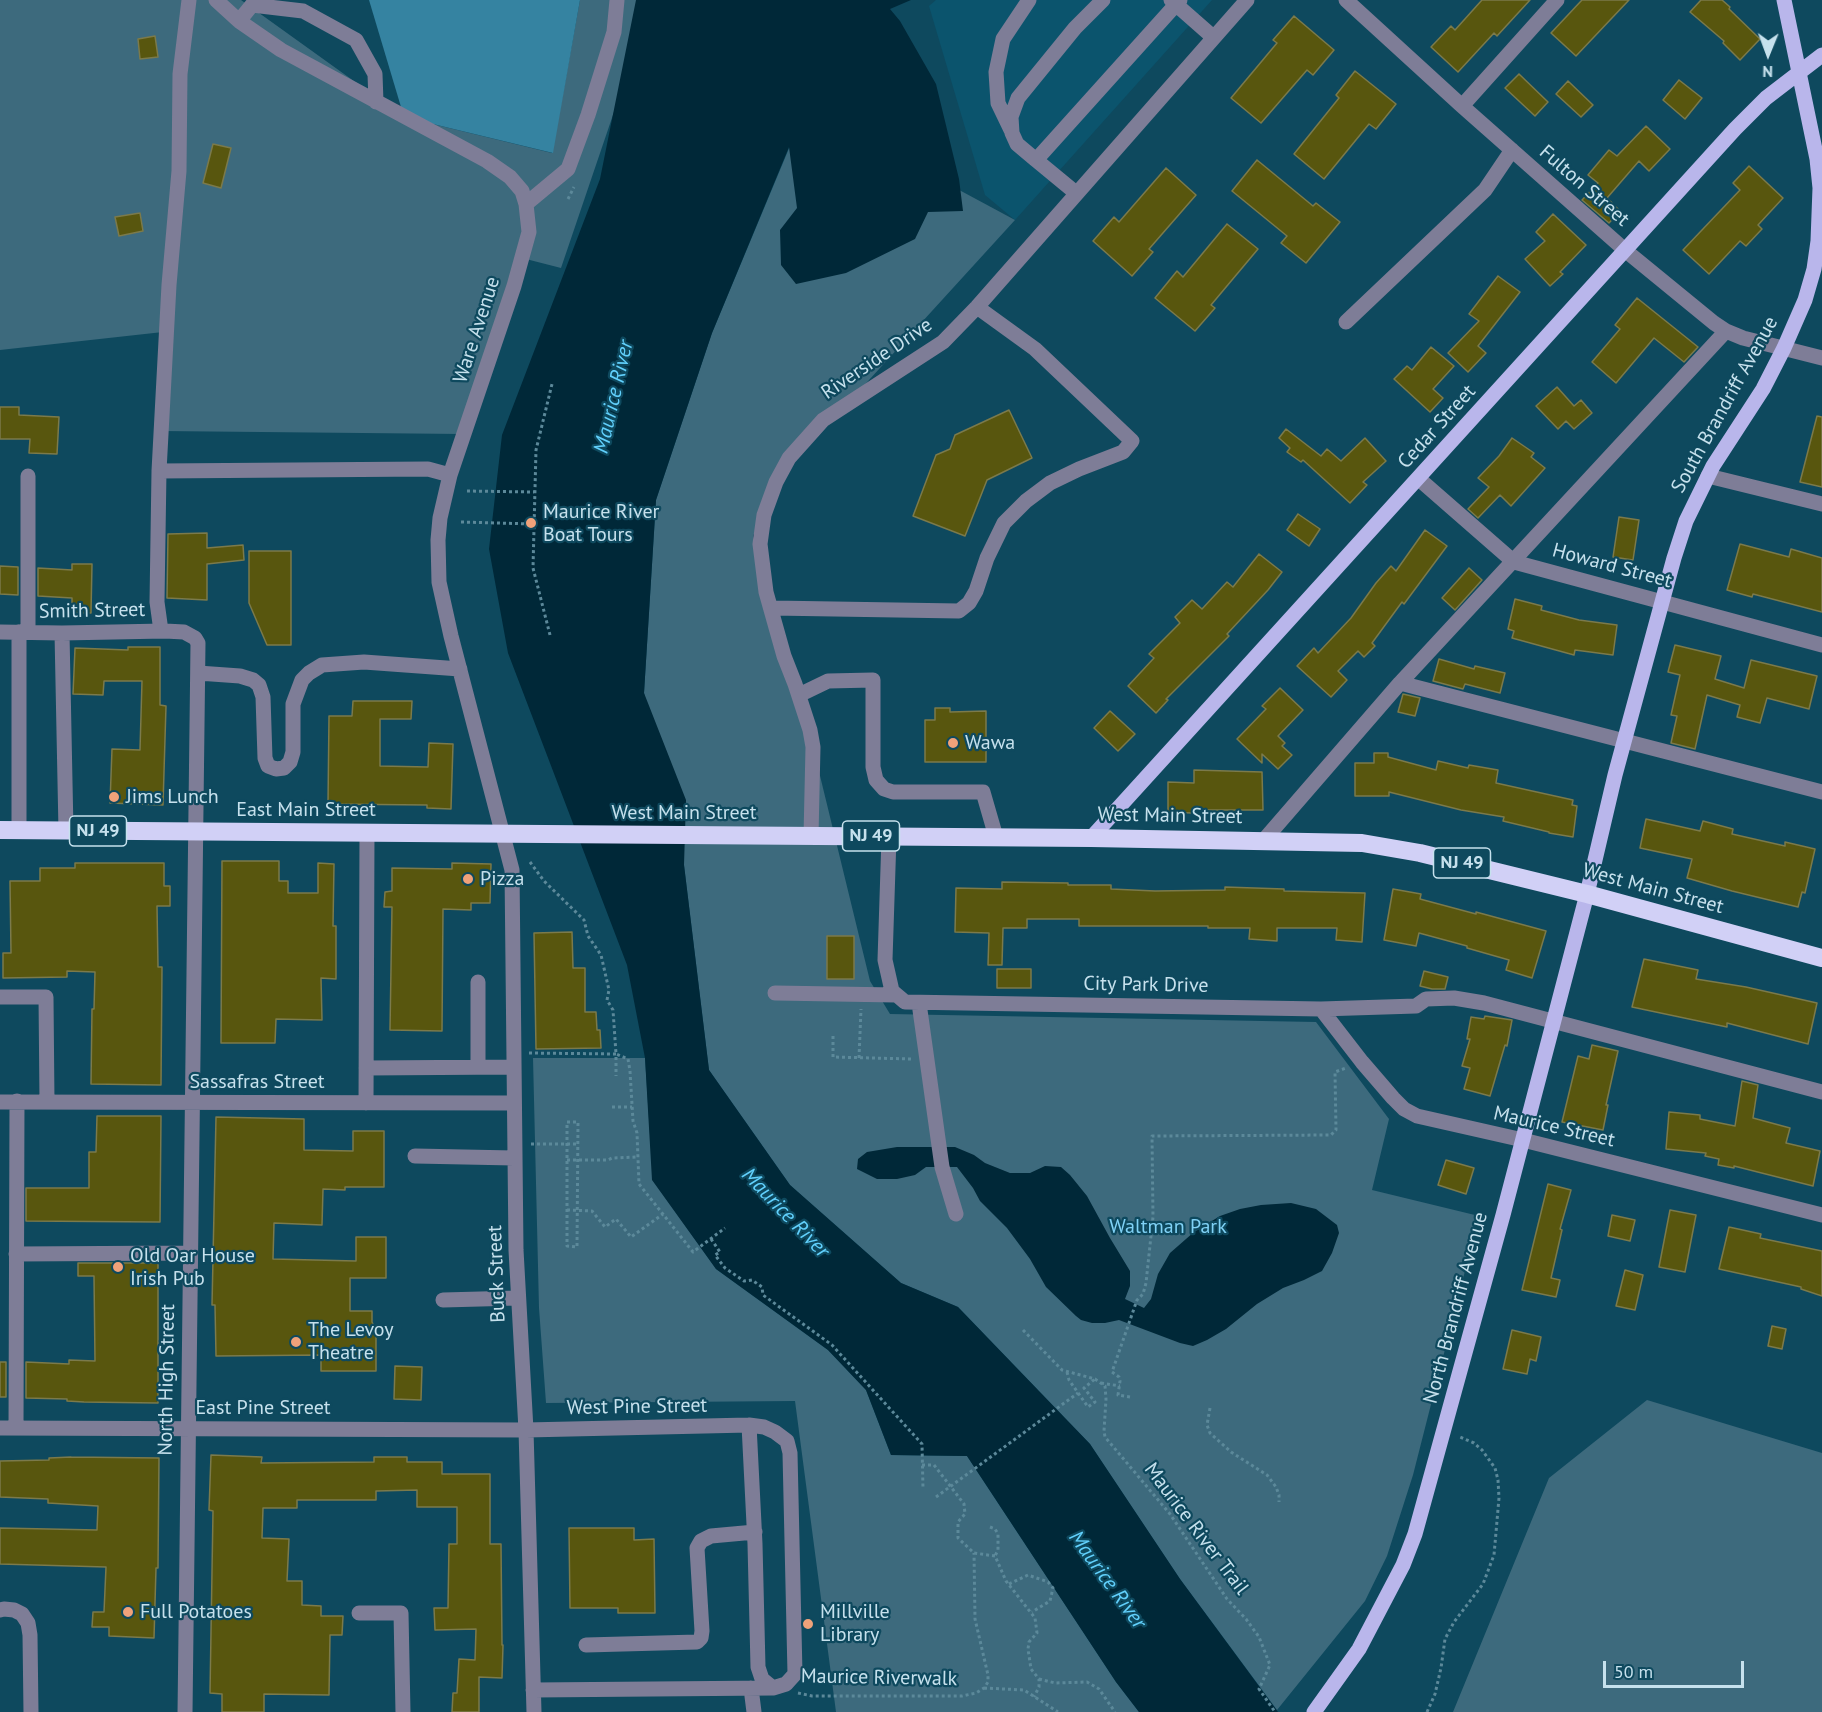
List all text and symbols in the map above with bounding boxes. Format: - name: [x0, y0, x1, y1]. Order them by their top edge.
- north arrow: [1738, 24, 1798, 84]
- text: N: [1762, 62, 1773, 82]
- street label: Fulton Street: [1534, 140, 1634, 232]
- street label: Ware Avenue: [449, 274, 505, 386]
- street label: Riverside Drive: [817, 313, 937, 405]
- street label: South Brandriff Avenue: [1667, 313, 1783, 497]
- water label: Maurice River: [589, 338, 639, 456]
- street label: Cedar Street: [1393, 380, 1481, 474]
- place label: Maurice River Boat Tours: [543, 500, 659, 547]
- marker: Maurice River Boat Tours: [524, 516, 538, 530]
- street label: Howard Street: [1550, 539, 1674, 593]
- street label: Smith Street: [39, 598, 145, 624]
- place label: Wawa: [965, 731, 1015, 755]
- marker: Wawa: [946, 736, 960, 750]
- place label: Jims Lunch: [126, 785, 219, 809]
- marker: Jims Lunch: [107, 790, 121, 804]
- street label: East Main Street: [236, 798, 376, 822]
- street label: West Main Street: [612, 801, 756, 825]
- street label: West Main Street: [1097, 803, 1243, 829]
- road number: NJ 49: [70, 816, 126, 846]
- road number: NJ 49: [842, 821, 900, 851]
- road number: NJ 49: [1434, 848, 1490, 878]
- street label: West Main Street: [1580, 859, 1726, 919]
- place label: Pizza: [480, 867, 524, 891]
- marker: Pizza: [461, 872, 475, 886]
- street label: City Park Drive: [1083, 972, 1209, 998]
- street label: Sassafras Street: [189, 1070, 325, 1094]
- street label: Maurice Street: [1491, 1101, 1617, 1153]
- water label: Maurice River: [736, 1163, 834, 1263]
- street label: North Brandriff Avenue: [1419, 1210, 1493, 1406]
- park label: Waltman Park: [1109, 1215, 1227, 1239]
- street label: Buck Street: [483, 1225, 511, 1323]
- place label: Old Oar House Irish Pub: [130, 1244, 255, 1291]
- marker: Old Oar House Irish Pub: [111, 1260, 125, 1274]
- street label: North High Street: [154, 1304, 180, 1456]
- place label: The Levoy Theatre: [308, 1318, 394, 1365]
- marker: The Levoy Theatre: [289, 1335, 303, 1349]
- street label: West Pine Street: [567, 1394, 707, 1420]
- street label: East Pine Street: [195, 1396, 331, 1420]
- street label: Maurice River Trail: [1139, 1458, 1253, 1600]
- water label: Maurice River: [1063, 1526, 1151, 1634]
- place label: Full Potatoes: [140, 1600, 252, 1624]
- place label: Millville Library: [820, 1600, 890, 1647]
- marker: Full Potatoes: [121, 1605, 135, 1619]
- marker: Millville Library: [801, 1617, 815, 1631]
- scale bar: [1606, 1649, 1747, 1687]
- text: 50 m: [1614, 1660, 1653, 1683]
- street label: Maurice Riverwalk: [801, 1665, 957, 1691]

